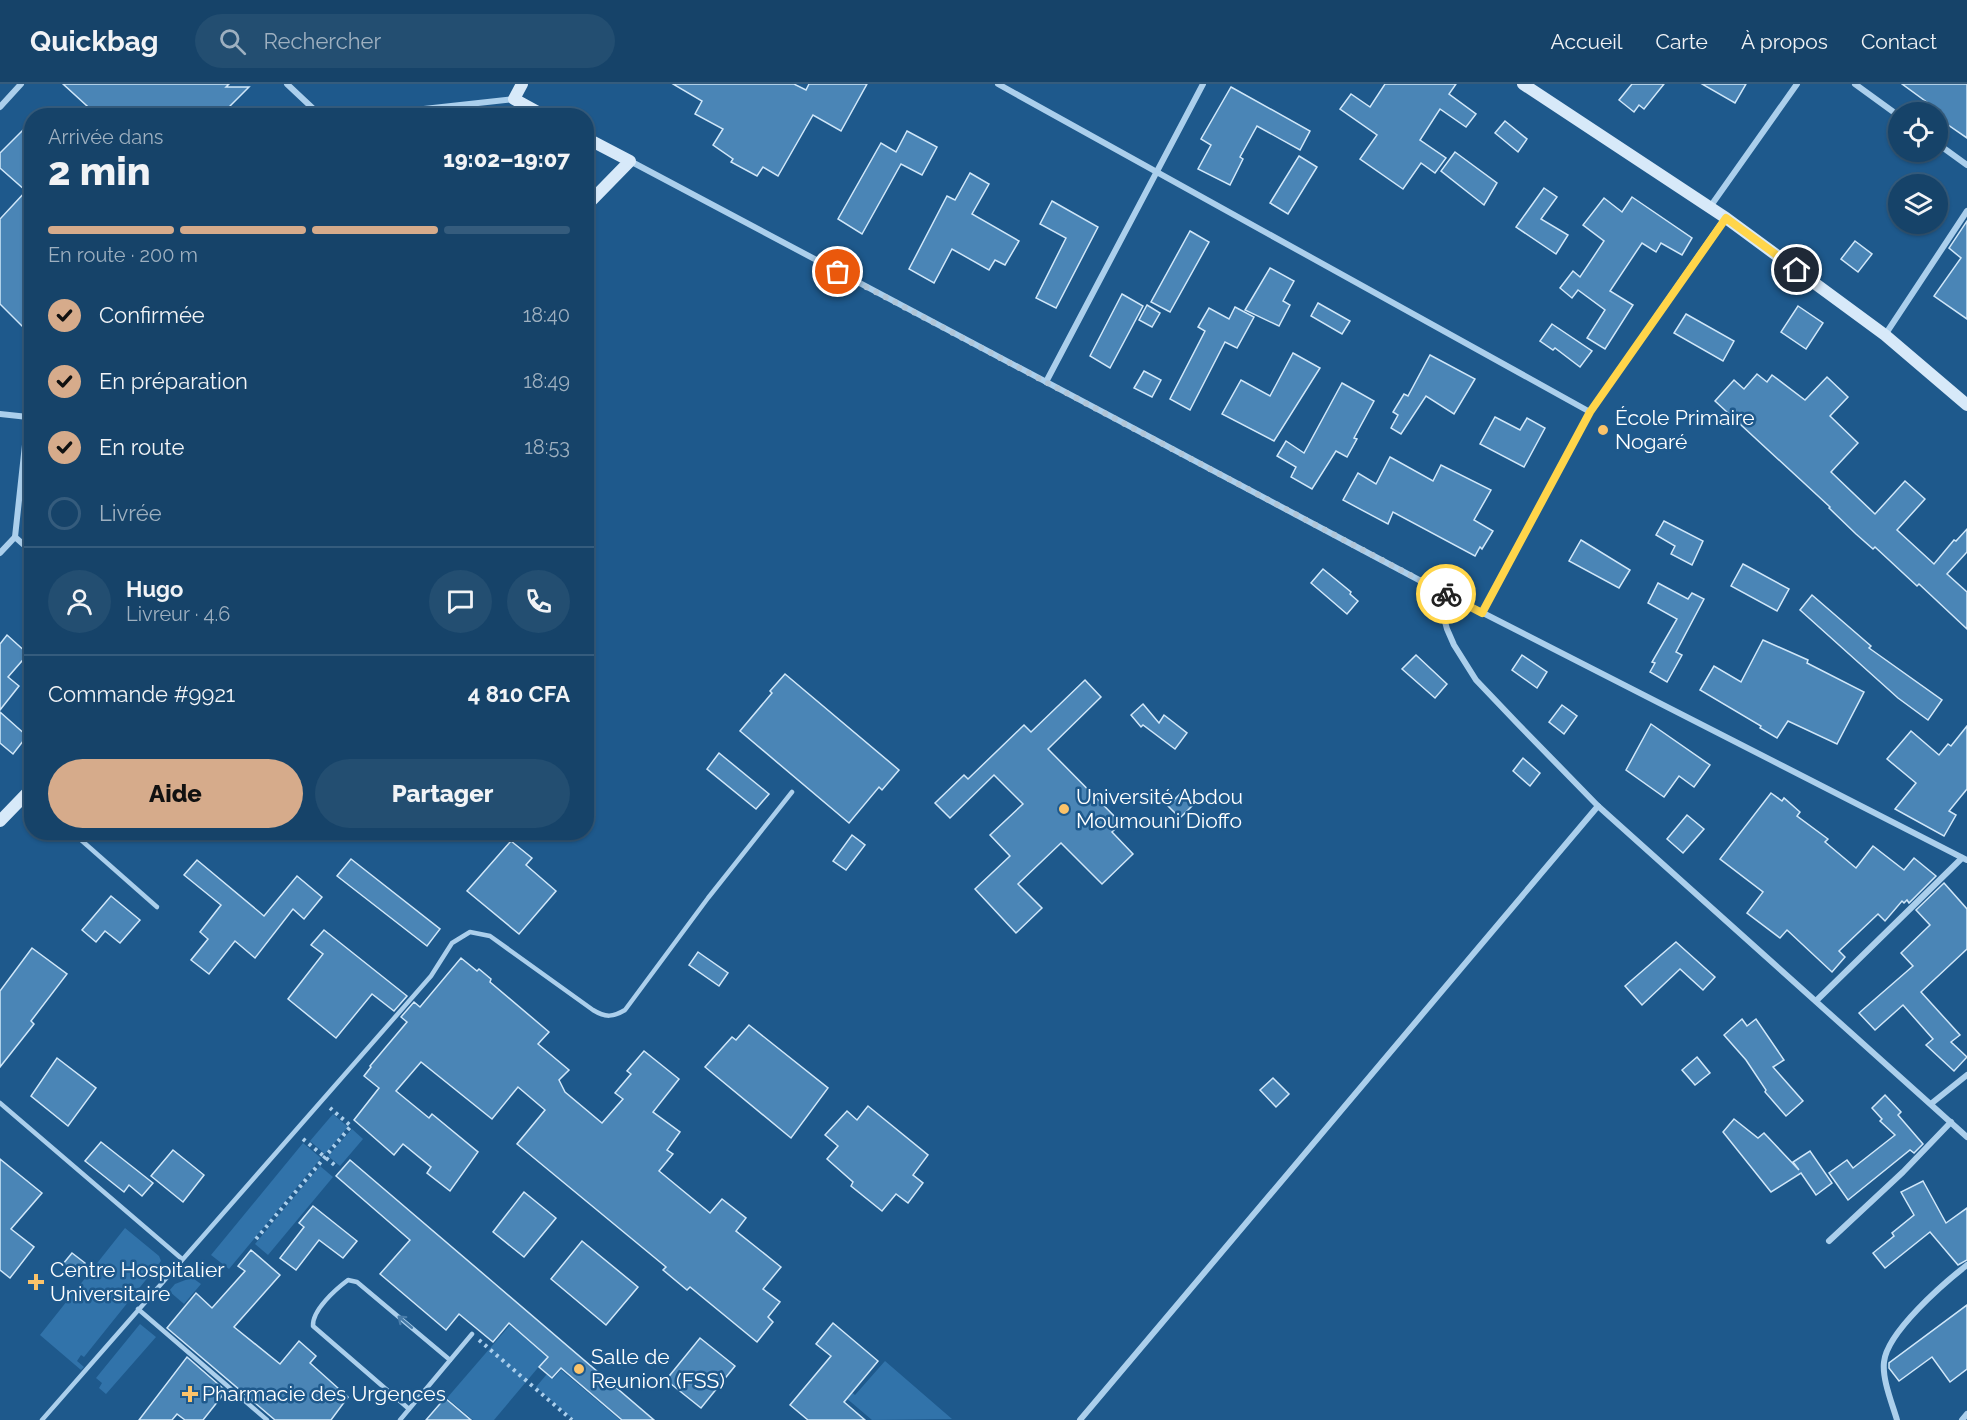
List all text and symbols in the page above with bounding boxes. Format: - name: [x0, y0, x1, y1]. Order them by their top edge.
- search box: [195, 14, 615, 68]
- text: Quickbag: [30, 25, 159, 58]
- icon: search: [216, 25, 249, 58]
- text: Rechercher: [264, 28, 381, 54]
- text: Accueil: [1551, 29, 1623, 54]
- text: Carte: [1656, 29, 1708, 54]
- text: À propos: [1741, 29, 1828, 54]
- text: Contact: [1861, 29, 1937, 54]
- map controls: [1888, 102, 1948, 234]
- button: locate: [1888, 102, 1948, 162]
- text: Arrivée dans: [48, 125, 163, 149]
- text: 19:02–19:07: [443, 146, 570, 172]
- text: 2 min: [48, 148, 151, 194]
- button: layers: [1888, 174, 1948, 234]
- text: En route · 200 m: [48, 243, 198, 267]
- pin: [1771, 244, 1822, 295]
- pin: [812, 246, 863, 297]
- icon: home: [1780, 253, 1813, 286]
- icon: bag: [821, 255, 854, 288]
- icon: check: [48, 299, 81, 332]
- text: Confirmée: [99, 302, 205, 328]
- text: 18:40: [523, 303, 570, 327]
- icon: check: [48, 365, 81, 398]
- text: En préparation: [99, 368, 248, 394]
- text: 18:49: [523, 369, 570, 393]
- place label: École Primaire Nogaré: [1615, 405, 1754, 454]
- marker: École Primaire Nogaré: [1596, 423, 1610, 437]
- icon: check: [48, 431, 81, 464]
- text: En route: [99, 434, 184, 460]
- text: 18:53: [524, 435, 570, 459]
- text: Livrée: [99, 500, 162, 526]
- courier: [1416, 564, 1476, 624]
- button: person: [48, 570, 111, 633]
- button: chat: [429, 570, 492, 633]
- button: phone: [507, 570, 570, 633]
- text: Hugo: [126, 576, 183, 602]
- icon: bike: [1430, 578, 1463, 611]
- text: Livreur · 4.6: [126, 602, 230, 626]
- text: Commande #9921: [48, 681, 235, 707]
- text: 4 810 CFA: [468, 681, 570, 707]
- button: Aide: [48, 759, 303, 828]
- button: Partager: [315, 759, 570, 828]
- place label: Université Abdou Moumouni Dioffo: [1076, 784, 1243, 833]
- marker: Université Abdou Moumouni Dioffo: [1057, 802, 1071, 816]
- place label: Centre Hospitalier Universitaire: [50, 1257, 225, 1306]
- marker: Centre Hospitalier Universitaire: [27, 1273, 45, 1291]
- one-way arrow: [397, 1316, 413, 1329]
- place label: Salle de Reunion (FSS): [591, 1344, 725, 1393]
- marker: Salle de Reunion (FSS): [572, 1362, 586, 1376]
- place label: Pharmacie des Urgences: [202, 1381, 446, 1406]
- marker: Pharmacie des Urgences: [183, 1387, 197, 1401]

